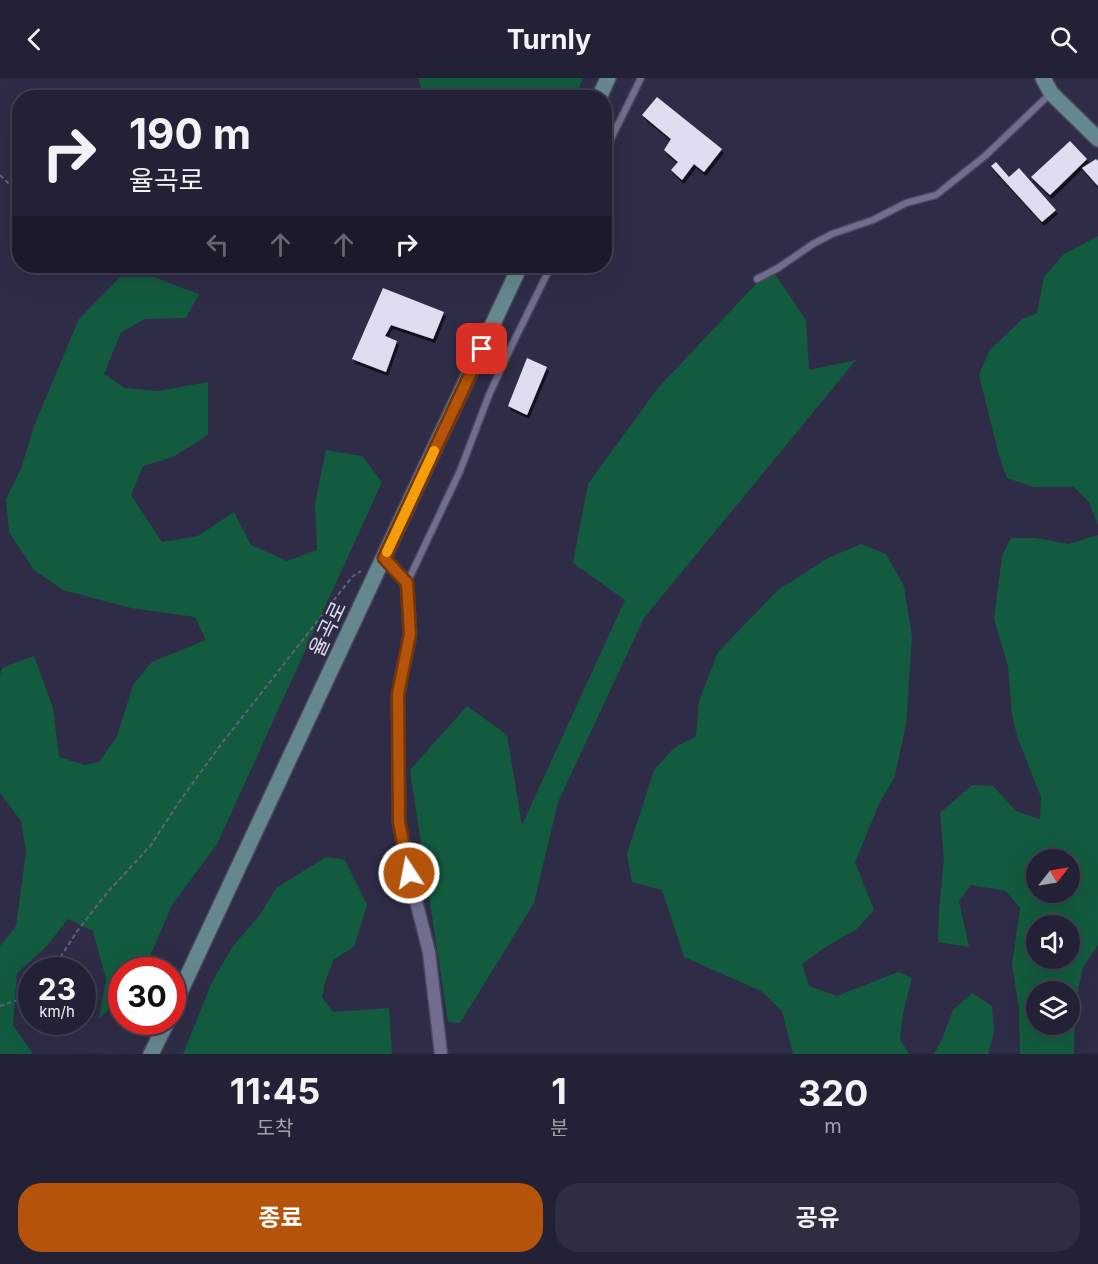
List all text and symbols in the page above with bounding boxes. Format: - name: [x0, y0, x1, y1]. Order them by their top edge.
- icon: back: [18, 23, 51, 56]
- text: Turnly: [507, 23, 591, 56]
- icon: search: [1047, 23, 1080, 56]
- text: 190 m: [129, 108, 251, 159]
- icon: right: [30, 114, 108, 192]
- text: 율곡로: [129, 164, 204, 197]
- icon: left: [201, 228, 234, 261]
- icon: ahead: [264, 228, 297, 261]
- icon: ahead: [327, 228, 360, 261]
- icon: right: [390, 228, 423, 261]
- pin: [456, 323, 507, 374]
- icon: arrive: [465, 332, 498, 365]
- street label: 율곡로: [304, 597, 351, 660]
- position arrow: [377, 841, 441, 905]
- north arrow: [1026, 849, 1080, 903]
- map controls: [1026, 849, 1080, 1035]
- button: sound: [1026, 915, 1080, 969]
- speed limit sign: 30: [108, 957, 186, 1035]
- text: 23: [38, 971, 76, 1007]
- button: layers: [1026, 981, 1080, 1035]
- text: km/h: [39, 1002, 75, 1021]
- text: 11:45: [230, 1069, 320, 1113]
- text: 1: [551, 1069, 567, 1113]
- text: 320: [798, 1071, 868, 1115]
- text: m: [824, 1114, 842, 1138]
- text: 도착: [257, 1116, 293, 1140]
- text: 분: [550, 1116, 568, 1140]
- button: 종료: [18, 1183, 543, 1252]
- button: 공유: [555, 1183, 1080, 1252]

